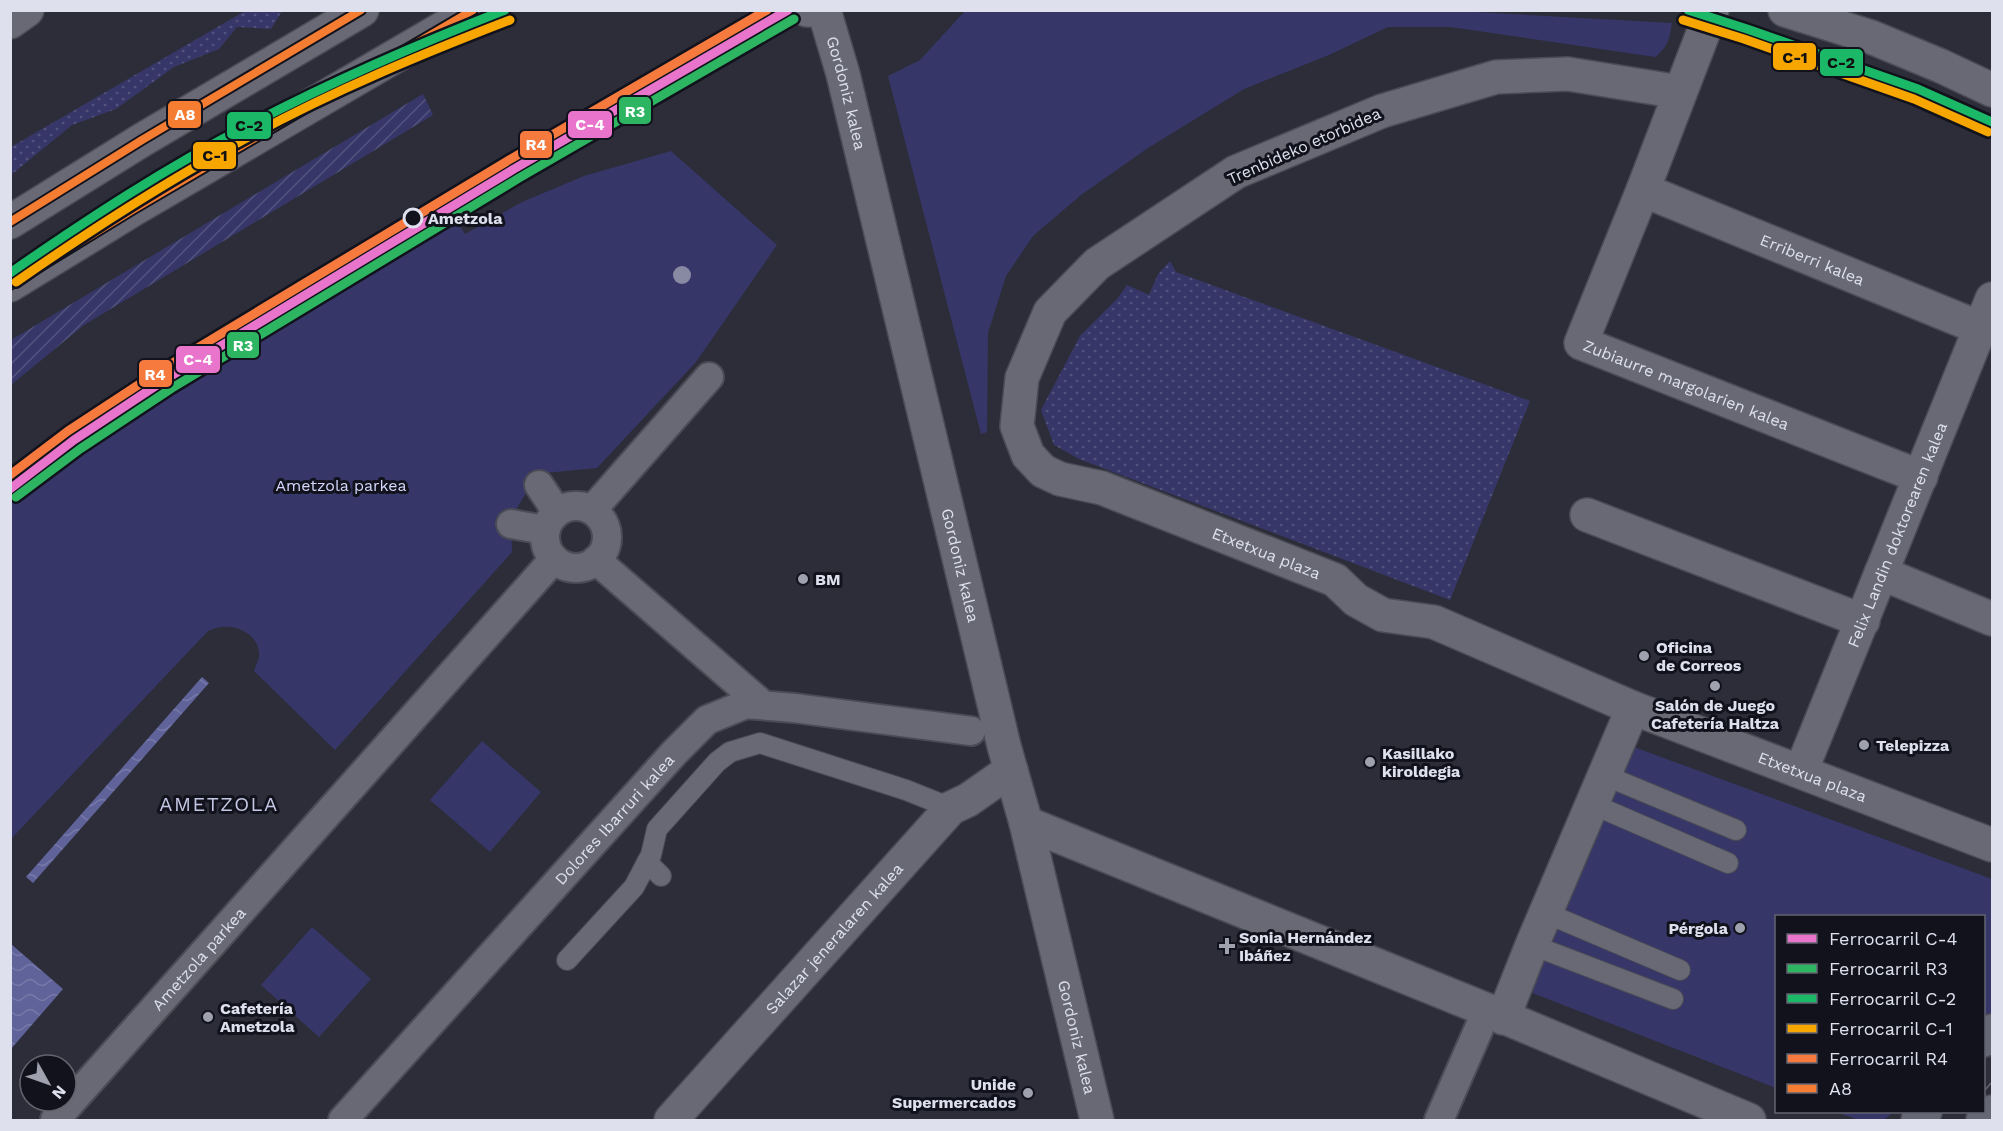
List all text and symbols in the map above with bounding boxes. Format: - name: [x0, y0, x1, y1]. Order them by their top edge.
- street label: Gordoniz kalea: [823, 34, 870, 152]
- line badge: C-1: [1772, 42, 1817, 71]
- text: C-1: [1782, 48, 1808, 67]
- line badge: C-2: [1819, 48, 1864, 77]
- text: C-2: [1827, 53, 1855, 72]
- line badge: R3: [618, 96, 652, 125]
- line badge: A8: [167, 100, 202, 129]
- text: R3: [625, 102, 645, 121]
- street label: Trenbideko etorbidea: [1224, 104, 1384, 188]
- text: A8: [175, 105, 195, 124]
- line badge: C-4: [567, 110, 613, 139]
- line badge: C-2: [226, 111, 272, 140]
- text: C-4: [575, 115, 605, 134]
- text: C-2: [235, 116, 263, 135]
- line badge: R4: [519, 130, 553, 159]
- text: R4: [525, 135, 547, 154]
- line badge: C-1: [192, 141, 237, 170]
- text: C-1: [202, 146, 228, 165]
- marker: Ametzola: [403, 208, 423, 228]
- place label: Ametzola: [428, 209, 503, 228]
- street label: Erriberri kalea: [1757, 230, 1867, 289]
- line badge: R3: [226, 331, 260, 359]
- street label: Zubiaurre margolarien kalea: [1581, 335, 1792, 434]
- text: R3: [233, 336, 253, 355]
- line badge: C-4: [175, 345, 221, 374]
- text: C-4: [183, 350, 213, 369]
- line badge: R4: [138, 359, 173, 388]
- text: R4: [144, 365, 166, 384]
- street label: Felix Landin doktorearen kalea: [1843, 419, 1951, 650]
- park label: Ametzola parkea: [275, 476, 407, 495]
- street label: Gordoniz kalea: [938, 506, 984, 624]
- street label: Etxetxua plaza: [1210, 523, 1323, 583]
- place label: BM: [815, 570, 841, 589]
- marker: BM: [796, 572, 810, 586]
- place label: Oficina de Correos: [1656, 638, 1742, 675]
- marker: Oficina de Correos: [1637, 649, 1651, 663]
- marker: Salón de Juego Cafetería Haltza: [1708, 679, 1722, 693]
- place label: Salón de Juego Cafetería Haltza: [1651, 696, 1780, 733]
- place label: Telepizza: [1876, 736, 1950, 755]
- marker: Telepizza: [1857, 738, 1871, 752]
- place label: Kasillako kiroldegia: [1382, 744, 1461, 781]
- street label: Etxetxua plaza: [1756, 747, 1870, 806]
- street label: Dolores Ibarruri kalea: [551, 750, 678, 888]
- marker: Kasillako kiroldegia: [1363, 755, 1377, 769]
- district label: AMETZOLA: [159, 792, 279, 816]
- street label: Salazar jeneralaren kalea: [761, 859, 907, 1018]
- street label: Ametzola parkea: [148, 903, 249, 1014]
- legend: [1775, 915, 1985, 1113]
- place label: Pérgola: [1668, 919, 1729, 938]
- marker: Pérgola: [1733, 921, 1747, 935]
- place label: Sonia Hernández Ibáñez: [1239, 928, 1372, 965]
- text: Ferrocarril C-4: [1829, 928, 1958, 949]
- marker: Sonia Hernández Ibáñez: [1220, 939, 1234, 953]
- text: Ferrocarril R3: [1829, 958, 1948, 979]
- street label: Gordoniz kalea: [1054, 978, 1100, 1096]
- text: Ferrocarril C-2: [1829, 988, 1956, 1009]
- place label: Cafetería Ametzola: [220, 999, 295, 1036]
- marker: Cafetería Ametzola: [201, 1010, 215, 1024]
- text: Ferrocarril C-1: [1829, 1018, 1953, 1039]
- text: Ferrocarril R4: [1829, 1048, 1948, 1069]
- north arrow: [18, 1053, 78, 1113]
- place label: Unide Supermercados: [892, 1075, 1016, 1112]
- text: A8: [1829, 1078, 1852, 1099]
- text: N: [48, 1082, 70, 1103]
- marker: Unide Supermercados: [1021, 1086, 1035, 1100]

